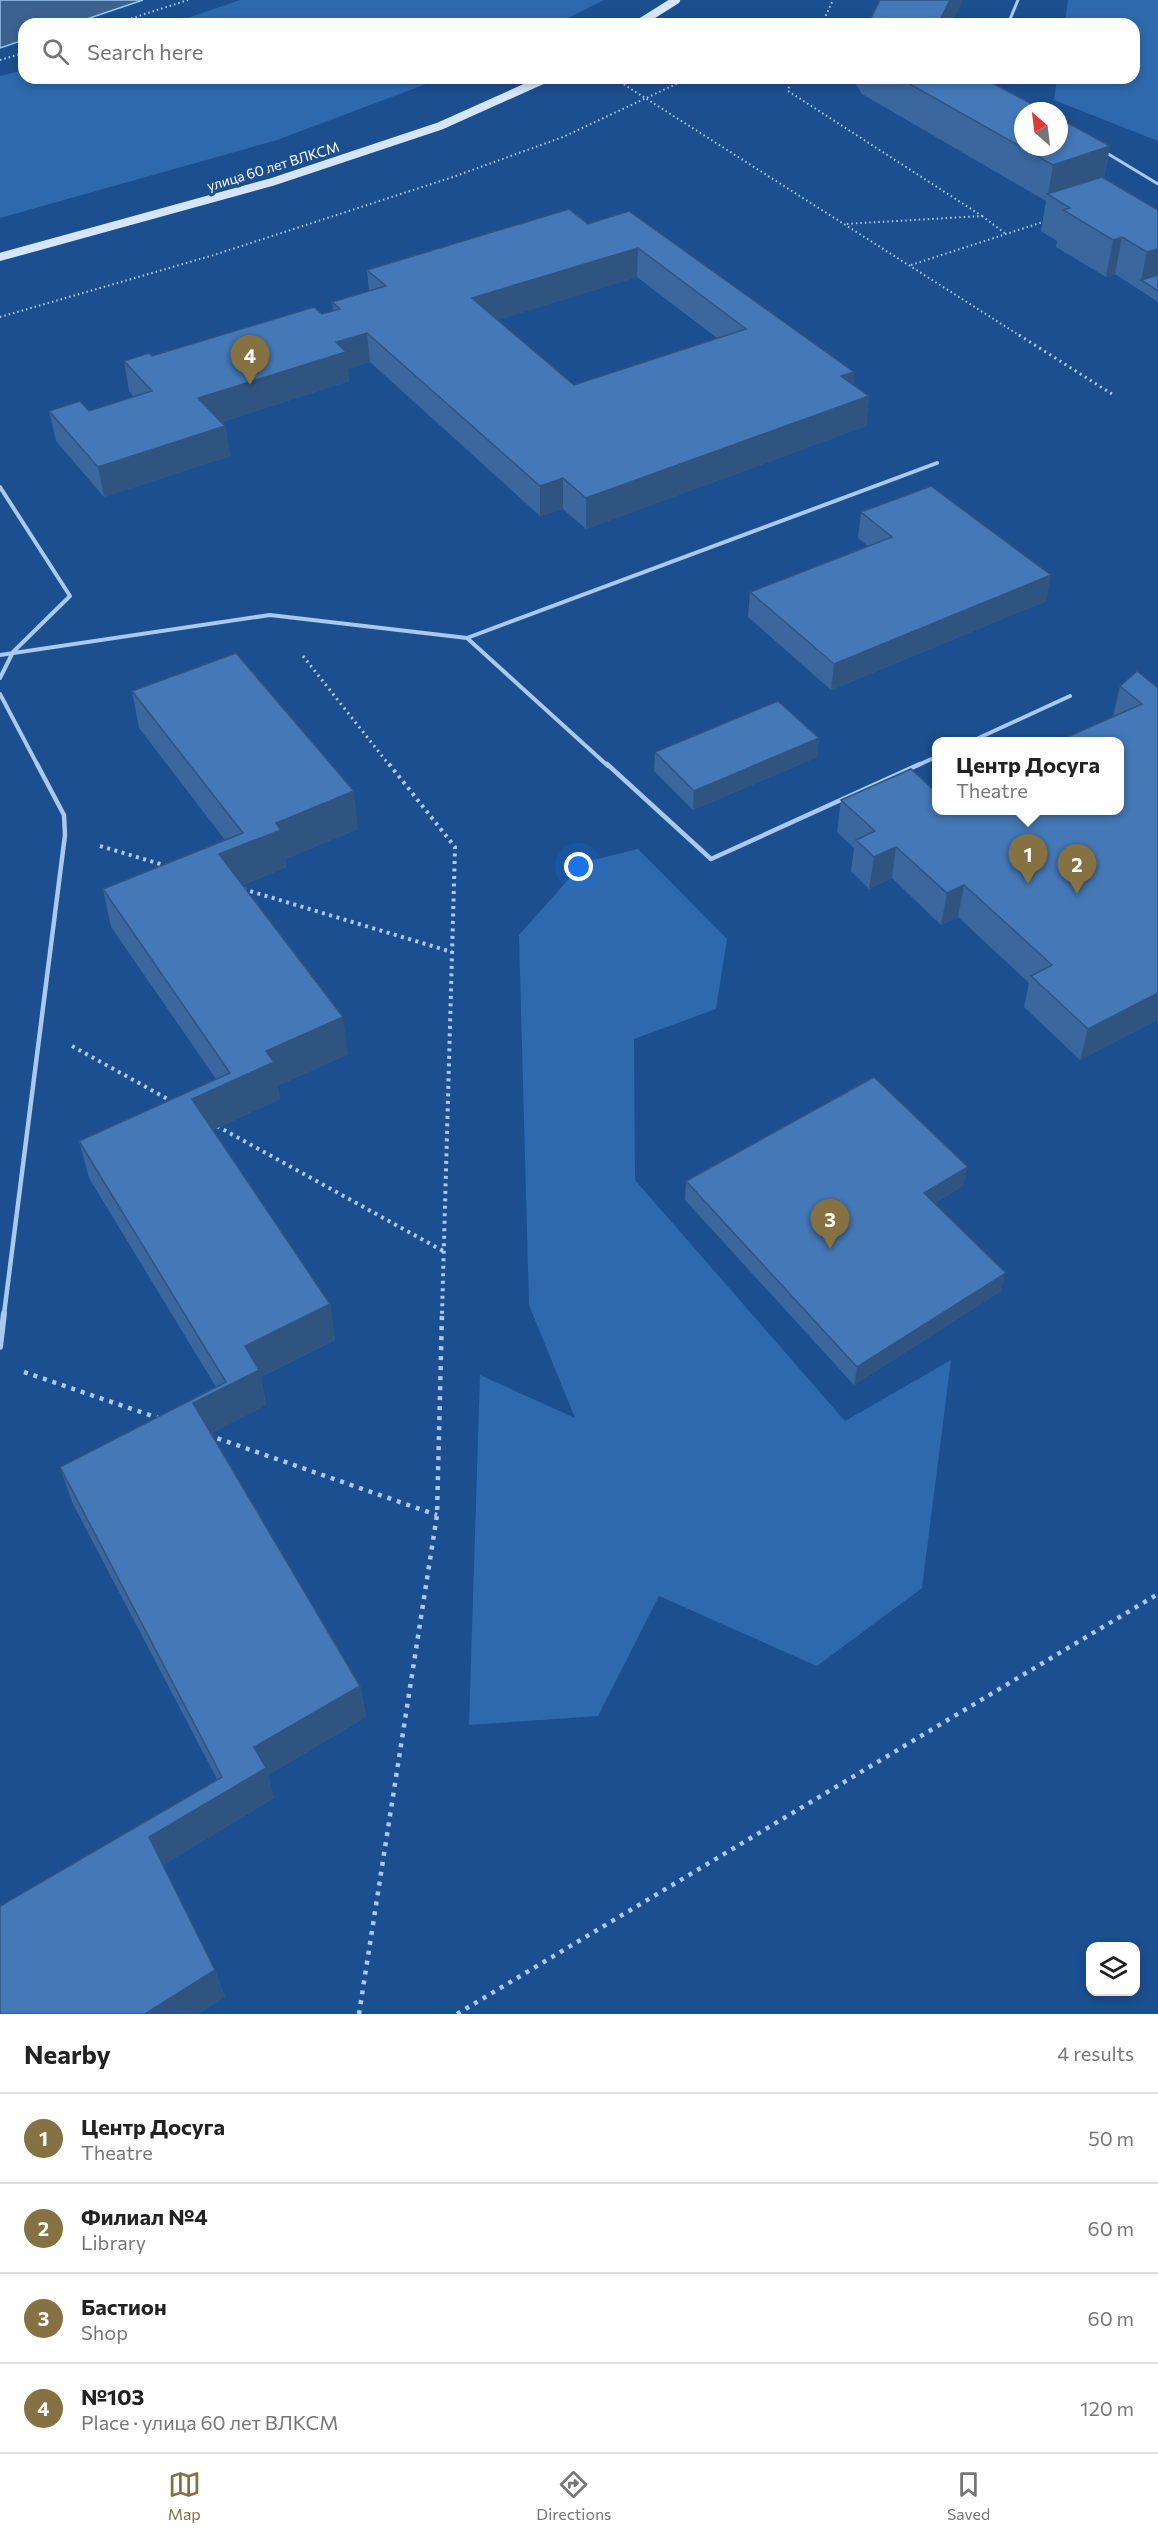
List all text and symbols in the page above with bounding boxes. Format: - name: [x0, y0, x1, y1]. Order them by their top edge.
- search box: [18, 18, 1140, 84]
- icon: search: [39, 35, 72, 68]
- text: Search here: [87, 38, 203, 65]
- north arrow: [1014, 102, 1068, 156]
- street label: улица 60 лет ВЛКСМ: [205, 138, 341, 194]
- pin: 4: [230, 336, 270, 385]
- popup: [932, 737, 1124, 815]
- text: Центр Досуга: [956, 751, 1100, 778]
- text: Theatre: [956, 778, 1028, 802]
- pin: 1: [1008, 834, 1048, 884]
- pin: 2: [1058, 844, 1096, 894]
- your location: [564, 852, 593, 881]
- pin: 3: [810, 1200, 850, 1249]
- map controls: [1086, 1942, 1140, 1996]
- button: layers: [1086, 1942, 1140, 1996]
- text: Nearby: [24, 2038, 111, 2069]
- text: 4 results: [1057, 2041, 1134, 2065]
- text: Центр Досуга: [81, 2113, 225, 2140]
- text: 1: [39, 2126, 48, 2150]
- text: 50 m: [1088, 2126, 1134, 2150]
- text: Theatre: [81, 2140, 153, 2164]
- text: Филиал №4: [81, 2203, 208, 2230]
- text: 2: [38, 2216, 49, 2240]
- text: 60 m: [1088, 2216, 1134, 2240]
- text: Library: [81, 2230, 146, 2254]
- text: Бастион: [81, 2293, 167, 2320]
- text: 3: [38, 2306, 49, 2330]
- text: 60 m: [1088, 2306, 1134, 2330]
- text: Shop: [81, 2320, 128, 2344]
- text: №103: [81, 2383, 144, 2410]
- text: 4: [37, 2396, 50, 2420]
- text: 120 m: [1080, 2396, 1134, 2420]
- text: Place · улица 60 лет ВЛКСМ: [81, 2410, 338, 2434]
- tab: Map: [168, 2468, 201, 2523]
- tab: Directions: [536, 2468, 611, 2523]
- tab: Saved: [947, 2468, 990, 2523]

